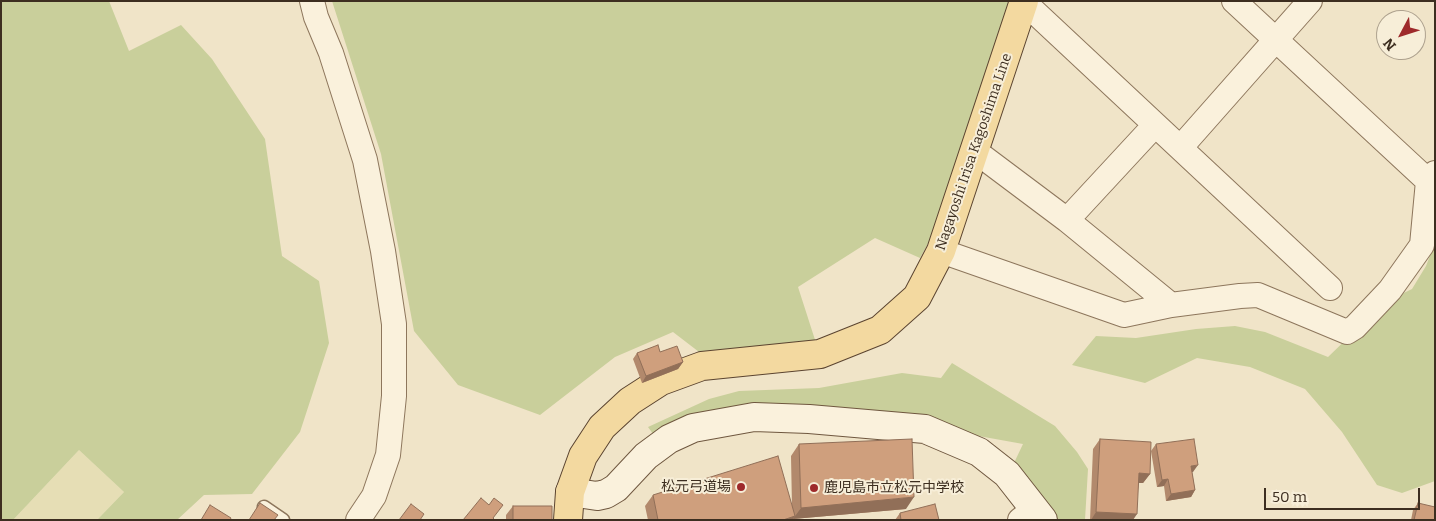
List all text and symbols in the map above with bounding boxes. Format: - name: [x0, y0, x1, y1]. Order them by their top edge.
- north arrow: [1376, 10, 1426, 60]
- text: N: [1380, 35, 1400, 54]
- street label: Nagayoshi Irisa Kagoshima Line: [932, 51, 1016, 253]
- scale bar: [1266, 478, 1422, 510]
- place label: 松元弓道場: [661, 479, 731, 495]
- place label: 鹿児島市立松元中学校: [824, 480, 964, 496]
- marker: 松元弓道場: [735, 481, 747, 493]
- marker: 鹿児島市立松元中学校: [808, 482, 820, 494]
- text: 50 m: [1272, 488, 1307, 506]

